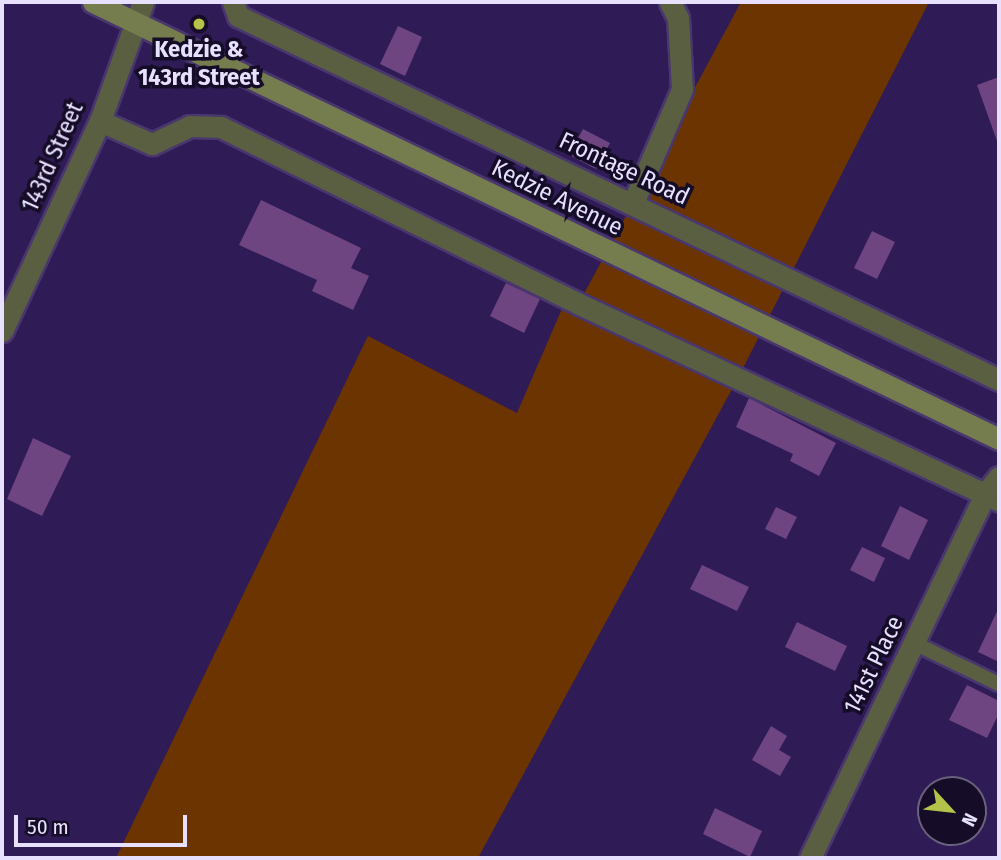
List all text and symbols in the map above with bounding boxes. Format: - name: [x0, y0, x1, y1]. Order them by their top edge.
- marker: Kedzie & 143rd Street: [191, 16, 207, 32]
- place label: Kedzie & 143rd Street: [138, 36, 260, 92]
- street label: 143rd Street: [16, 98, 90, 216]
- street label: Frontage Road: [554, 126, 694, 212]
- street label: Kedzie Avenue: [487, 154, 627, 242]
- street label: 141st Place: [838, 612, 910, 718]
- north arrow: [917, 776, 987, 846]
- scale bar: [18, 800, 191, 844]
- text: N: [957, 810, 982, 830]
- text: 50 m: [27, 814, 69, 840]

